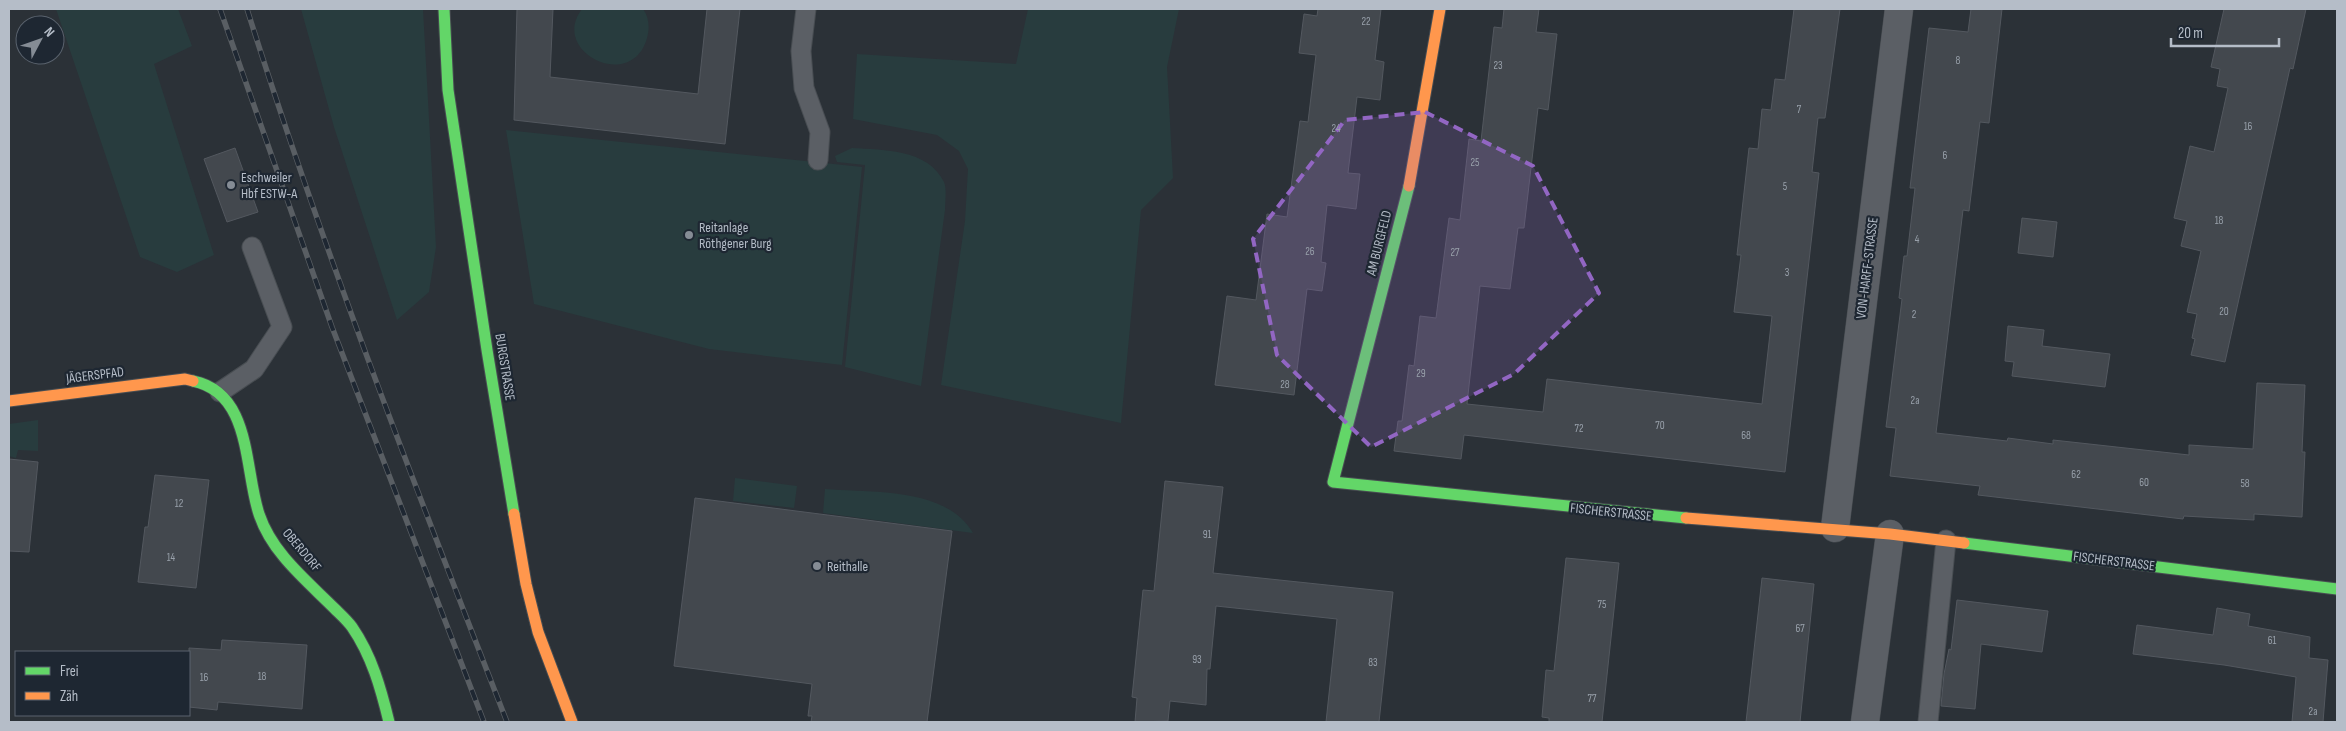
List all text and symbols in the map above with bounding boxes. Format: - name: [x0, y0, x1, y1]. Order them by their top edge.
- north arrow: [15, 15, 65, 65]
- house number: 22: [1361, 15, 1371, 28]
- scale bar: [2171, 15, 2278, 47]
- text: N: [41, 23, 58, 40]
- text: 20 m: [2178, 24, 2203, 43]
- house number: 8: [1956, 54, 1961, 67]
- house number: 23: [1493, 59, 1503, 72]
- house number: 7: [1797, 103, 1802, 116]
- house number: 16: [2244, 120, 2253, 133]
- house number: 24: [1331, 122, 1341, 135]
- house number: 6: [1943, 149, 1948, 162]
- house number: 25: [1471, 156, 1479, 169]
- place label: Eschweiler Hbf ESTW-A: [241, 169, 298, 202]
- marker: Eschweiler Hbf ESTW-A: [225, 179, 237, 191]
- house number: 5: [1783, 180, 1787, 193]
- street label: AM BURGFELD: [1362, 209, 1395, 278]
- house number: 18: [2215, 214, 2224, 227]
- street label: VON-HARFF-STRASSE: [1852, 216, 1882, 320]
- place label: Reitanlage Röthgener Burg: [699, 219, 772, 252]
- marker: Reitanlage Röthgener Burg: [683, 229, 695, 241]
- house number: 4: [1915, 233, 1920, 246]
- house number: 26: [1305, 245, 1315, 258]
- house number: 27: [1451, 246, 1460, 259]
- house number: 3: [1785, 266, 1790, 279]
- house number: 20: [2219, 305, 2229, 318]
- house number: 2: [1912, 308, 1917, 321]
- street label: BURGSTRASSE: [491, 332, 519, 402]
- street label: JÄGERSPFAD: [64, 363, 125, 387]
- house number: 29: [1416, 367, 1426, 380]
- house number: 28: [1280, 378, 1290, 391]
- house number: 2a: [1911, 394, 1919, 407]
- house number: 70: [1655, 419, 1665, 432]
- house number: 72: [1575, 422, 1584, 435]
- house number: 68: [1741, 429, 1751, 442]
- house number: 62: [2071, 468, 2081, 481]
- house number: 60: [2139, 476, 2149, 489]
- house number: 58: [2240, 477, 2250, 490]
- house number: 12: [175, 497, 184, 510]
- street label: FISCHERSTRASSE: [1569, 499, 1653, 525]
- street label: OBERDORF: [279, 525, 325, 575]
- house number: 91: [1203, 528, 1212, 541]
- street label: FISCHERSTRASSE: [2072, 548, 2156, 574]
- house number: 14: [167, 551, 176, 564]
- place label: Reithalle: [827, 558, 868, 575]
- marker: Reithalle: [811, 560, 823, 572]
- house number: 75: [1598, 598, 1606, 611]
- house number: 67: [1795, 622, 1805, 635]
- house number: 61: [2268, 634, 2276, 647]
- legend: [15, 651, 190, 716]
- house number: 93: [1192, 653, 1202, 666]
- house number: 83: [1368, 656, 1378, 669]
- text: Frei: [60, 662, 79, 681]
- house number: 18: [258, 670, 267, 683]
- house number: 16: [200, 671, 209, 684]
- text: Zäh: [60, 687, 78, 706]
- house number: 77: [1588, 692, 1597, 705]
- house number: 2a: [2309, 705, 2317, 718]

